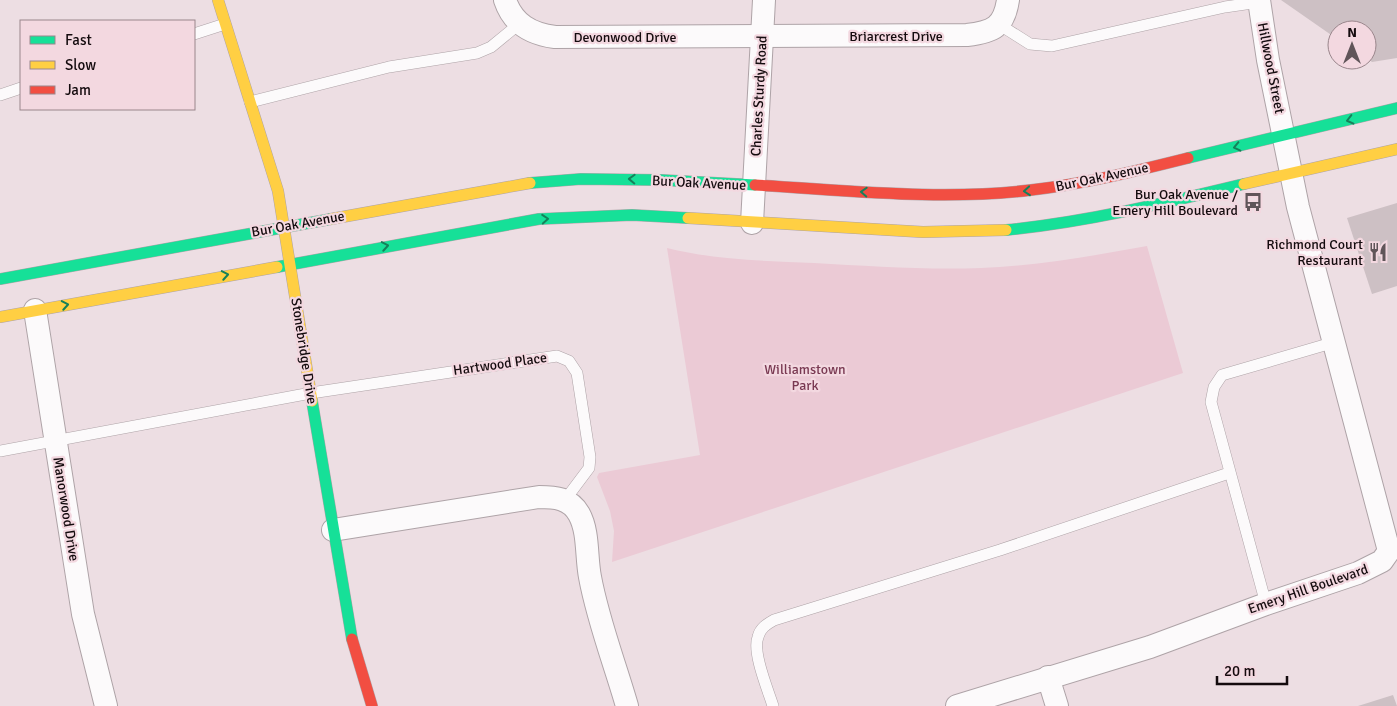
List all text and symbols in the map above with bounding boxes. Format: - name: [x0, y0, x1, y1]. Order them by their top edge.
- legend: [20, 20, 195, 110]
- north arrow: [1327, 20, 1377, 70]
- street label: Hillwood Street: [1254, 21, 1288, 115]
- text: N: [1347, 24, 1357, 41]
- street label: Briarcrest Drive: [849, 28, 943, 45]
- street label: Devonwood Drive: [573, 29, 677, 46]
- text: Fast: [65, 31, 92, 49]
- street label: Charles Sturdy Road: [747, 35, 771, 157]
- text: Slow: [65, 56, 96, 74]
- text: Jam: [65, 81, 91, 99]
- one-way arrow: [1345, 114, 1354, 125]
- one-way arrow: [1232, 141, 1241, 152]
- street label: Bur Oak Avenue: [1054, 159, 1150, 195]
- street label: Bur Oak Avenue: [651, 172, 747, 194]
- one-way arrow: [628, 174, 636, 185]
- one-way arrow: [1022, 185, 1030, 196]
- one-way arrow: [860, 186, 868, 197]
- place label: Bur Oak Avenue / Emery Hill Boulevard: [1112, 186, 1238, 219]
- bus stop icon: Bur Oak Avenue / Emery Hill Boulevard: [1242, 191, 1264, 213]
- street label: Bur Oak Avenue: [250, 207, 346, 241]
- one-way arrow: [541, 213, 549, 224]
- place label: Richmond Court Restaurant: [1266, 236, 1363, 269]
- one-way arrow: [380, 241, 389, 251]
- restaurant icon: Richmond Court Restaurant: [1367, 241, 1389, 263]
- one-way arrow: [221, 271, 229, 281]
- street label: Stonebridge Drive: [287, 297, 321, 405]
- one-way arrow: [61, 300, 70, 310]
- street label: Hartwood Place: [452, 349, 548, 379]
- park label: Williamstown Park: [764, 361, 846, 394]
- street label: Manorwood Drive: [49, 456, 83, 562]
- street label: Emery Hill Boulevard: [1246, 560, 1370, 618]
- scale bar: [1217, 654, 1287, 686]
- text: 20 m: [1224, 662, 1255, 680]

